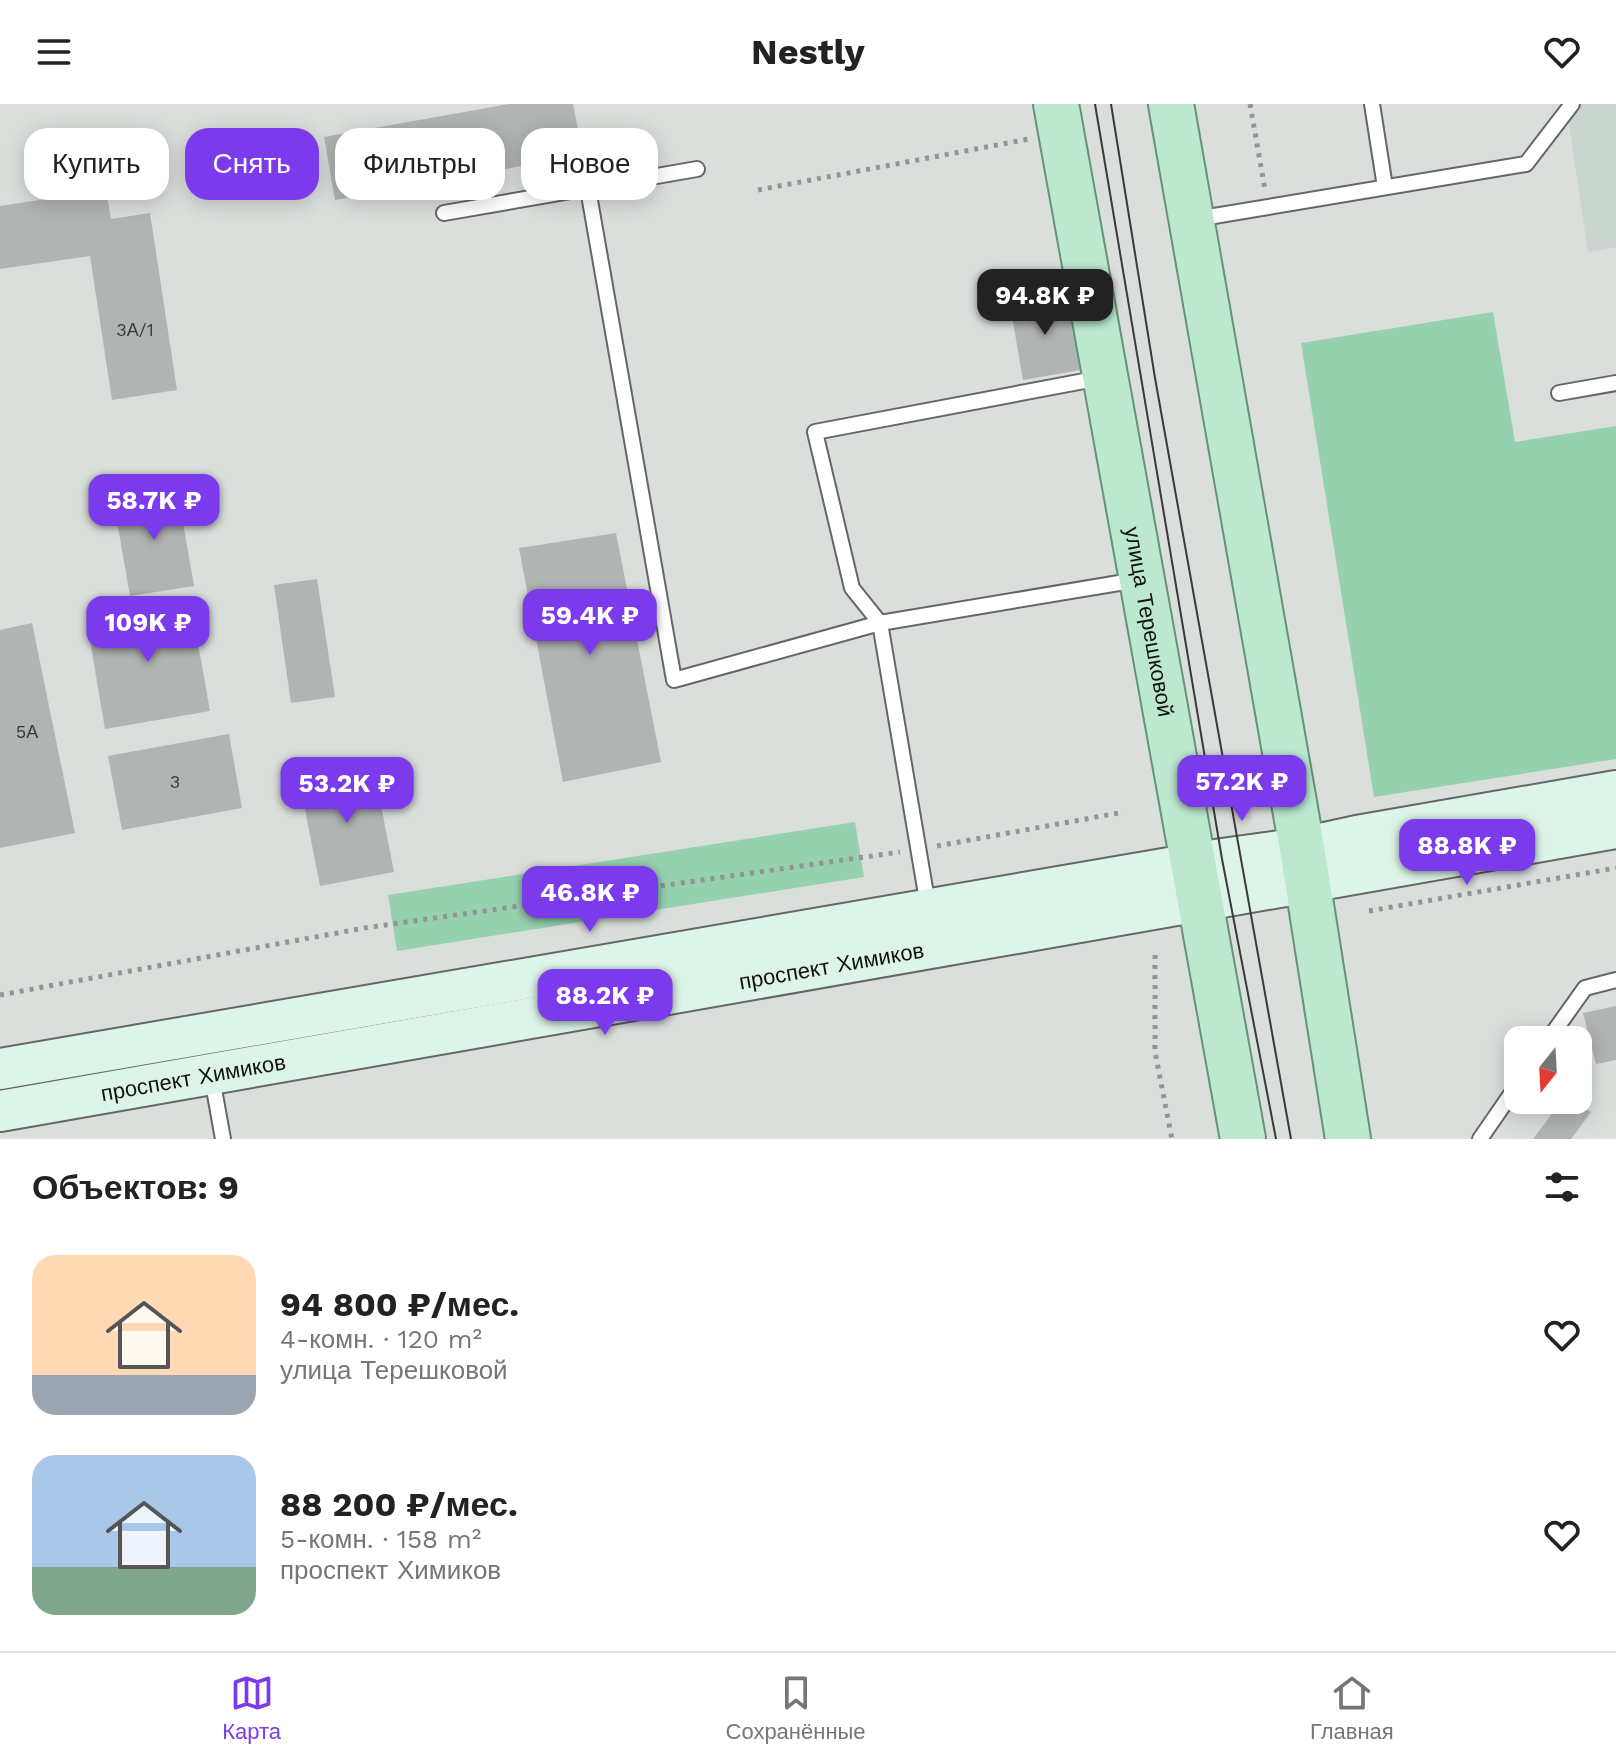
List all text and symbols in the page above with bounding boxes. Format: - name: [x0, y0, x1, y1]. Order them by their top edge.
- icon: menu: [32, 30, 76, 74]
- icon: heart: [1540, 30, 1584, 74]
- text: Nestly: [751, 31, 865, 73]
- chip: Купить: [24, 128, 169, 200]
- chip: Снять: [185, 128, 319, 200]
- chip: Фильтры: [335, 128, 505, 200]
- chip: Новое: [521, 128, 658, 200]
- pin: 94.8K ₽: [971, 269, 1119, 337]
- text: 94.8K ₽: [995, 280, 1095, 310]
- house number: 3А/1: [116, 319, 154, 340]
- pin: 58.7K ₽: [80, 474, 228, 542]
- text: 58.7K ₽: [106, 485, 202, 515]
- street label: улица Терешковой: [1120, 525, 1178, 719]
- pin: 59.4K ₽: [516, 589, 664, 657]
- pin: 109K ₽: [83, 596, 213, 664]
- text: 59.4K ₽: [541, 600, 639, 630]
- text: 109K ₽: [104, 607, 192, 637]
- house number: 5А: [16, 721, 38, 742]
- pin: 57.2K ₽: [1168, 755, 1316, 823]
- pin: 53.2K ₽: [273, 757, 421, 825]
- text: 57.2K ₽: [1195, 766, 1289, 796]
- text: 53.2K ₽: [299, 768, 395, 798]
- house number: 3: [170, 771, 180, 792]
- pin: 88.8K ₽: [1393, 819, 1541, 887]
- text: 88.8K ₽: [1417, 830, 1517, 860]
- pin: 46.8K ₽: [516, 866, 664, 934]
- text: 46.8K ₽: [540, 877, 640, 907]
- street label: проспект Химиков: [737, 937, 926, 994]
- pin: 88.2K ₽: [531, 969, 679, 1037]
- text: 88.2K ₽: [556, 980, 654, 1010]
- north arrow: [1504, 1026, 1592, 1114]
- map controls: [1504, 1026, 1592, 1114]
- street label: проспект Химиков: [99, 1049, 288, 1106]
- icon: filters: [1540, 1165, 1584, 1209]
- text: Объектов: 9: [32, 1167, 239, 1207]
- text: 94 800 ₽/мес.: [280, 1284, 519, 1324]
- icon: home: [96, 1287, 192, 1383]
- icon: heart: [1540, 1313, 1584, 1357]
- text: 4-комн. · 120 m²: [280, 1324, 482, 1354]
- text: улица Терешковой: [280, 1355, 508, 1385]
- text: 88 200 ₽/мес.: [280, 1484, 518, 1524]
- icon: home: [96, 1487, 192, 1583]
- icon: heart: [1540, 1513, 1584, 1557]
- text: 5-комн. · 158 m²: [280, 1524, 481, 1554]
- text: проспект Химиков: [280, 1555, 501, 1585]
- tab: Карта: [222, 1671, 281, 1745]
- tab: Сохранённые: [726, 1671, 866, 1745]
- tab: Главная: [1310, 1671, 1394, 1745]

